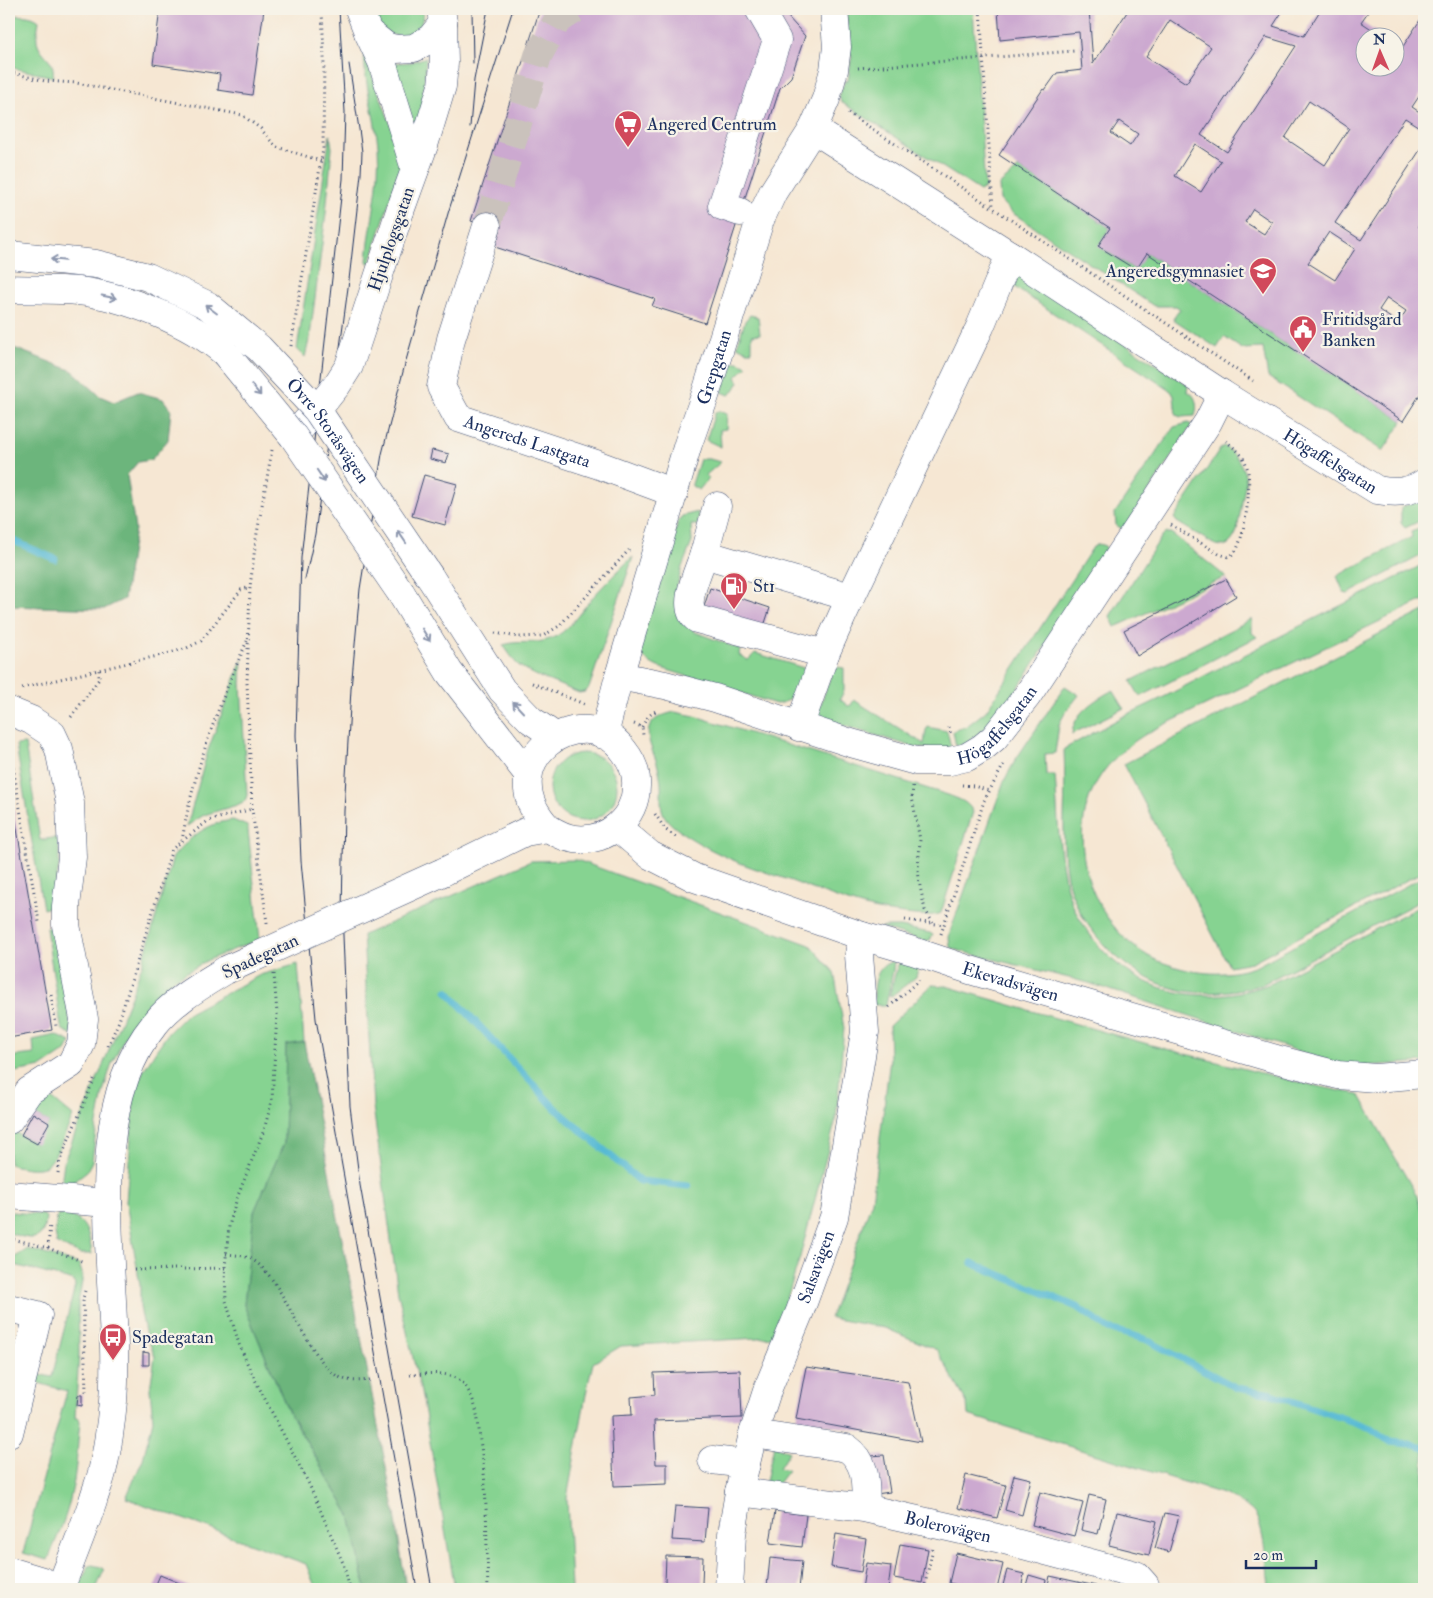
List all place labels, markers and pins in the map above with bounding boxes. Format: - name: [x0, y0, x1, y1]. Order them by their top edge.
- supermarket icon: Angered Centrum: [613, 109, 643, 148]
- place label: Angered Centrum: [646, 113, 777, 136]
- school or university icon: Angeredsgymnasiet: [1248, 256, 1278, 295]
- place label: Angeredsgymnasiet: [1105, 260, 1244, 283]
- place label: Fritidsgård Banken: [1322, 308, 1402, 352]
- public building icon: Fritidsgård Banken: [1288, 314, 1318, 353]
- fuel station icon: St1: [719, 571, 749, 610]
- place label: St1: [753, 575, 775, 598]
- bus stop icon: Spadegatan: [98, 1322, 128, 1361]
- place label: Spadegatan: [132, 1326, 214, 1349]

